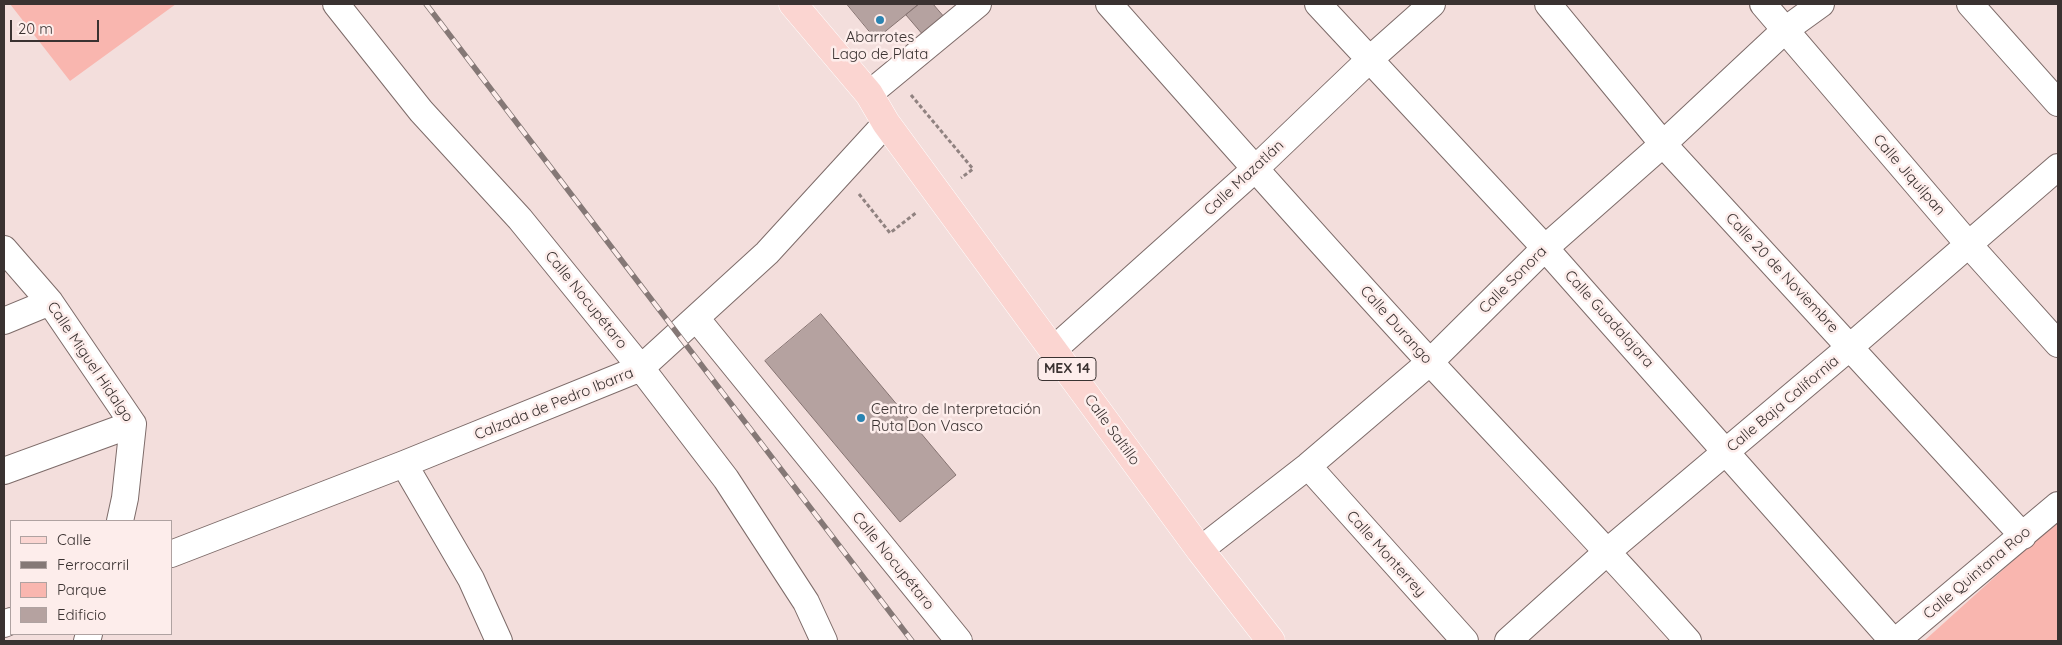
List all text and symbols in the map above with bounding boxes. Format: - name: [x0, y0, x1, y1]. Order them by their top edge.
- scale bar: [12, 10, 101, 42]
- marker: Abarrotes Lago de Plata: [874, 14, 886, 26]
- text: 20 m: [18, 19, 53, 38]
- place label: Abarrotes Lago de Plata: [832, 28, 928, 63]
- street label: Calle Jiquilpan: [1869, 131, 1949, 219]
- street label: Calle Mazatlán: [1200, 137, 1288, 219]
- street label: Calle 20 de Noviembre: [1722, 209, 1842, 337]
- street label: Calle Sonora: [1475, 242, 1551, 318]
- street label: Calle Nocupétaro: [541, 247, 631, 353]
- street label: Calle Guadalajara: [1561, 267, 1657, 371]
- street label: Calle Durango: [1356, 282, 1436, 368]
- street label: Calle Miguel Hidalgo: [43, 298, 137, 426]
- street label: Calle Baja California: [1723, 352, 1843, 456]
- road number: MEX 14: [1038, 358, 1096, 380]
- street label: Calzada de Pedro Ibarra: [472, 364, 636, 444]
- street label: Calle Saltillo: [1080, 391, 1144, 469]
- place label: Centro de Interpretación Ruta Don Vasco: [871, 400, 1041, 435]
- marker: Centro de Interpretación Ruta Don Vasco: [855, 412, 867, 424]
- street label: Calle Monterrey: [1343, 507, 1429, 601]
- street label: Calle Nocupétaro: [848, 508, 938, 614]
- legend: [10, 520, 172, 635]
- street label: Calle Quintana Roo: [1920, 523, 2034, 623]
- text: Calle: [57, 530, 91, 549]
- text: Ferrocarril: [57, 555, 129, 574]
- text: Parque: [57, 580, 107, 599]
- text: Edificio: [57, 605, 106, 624]

